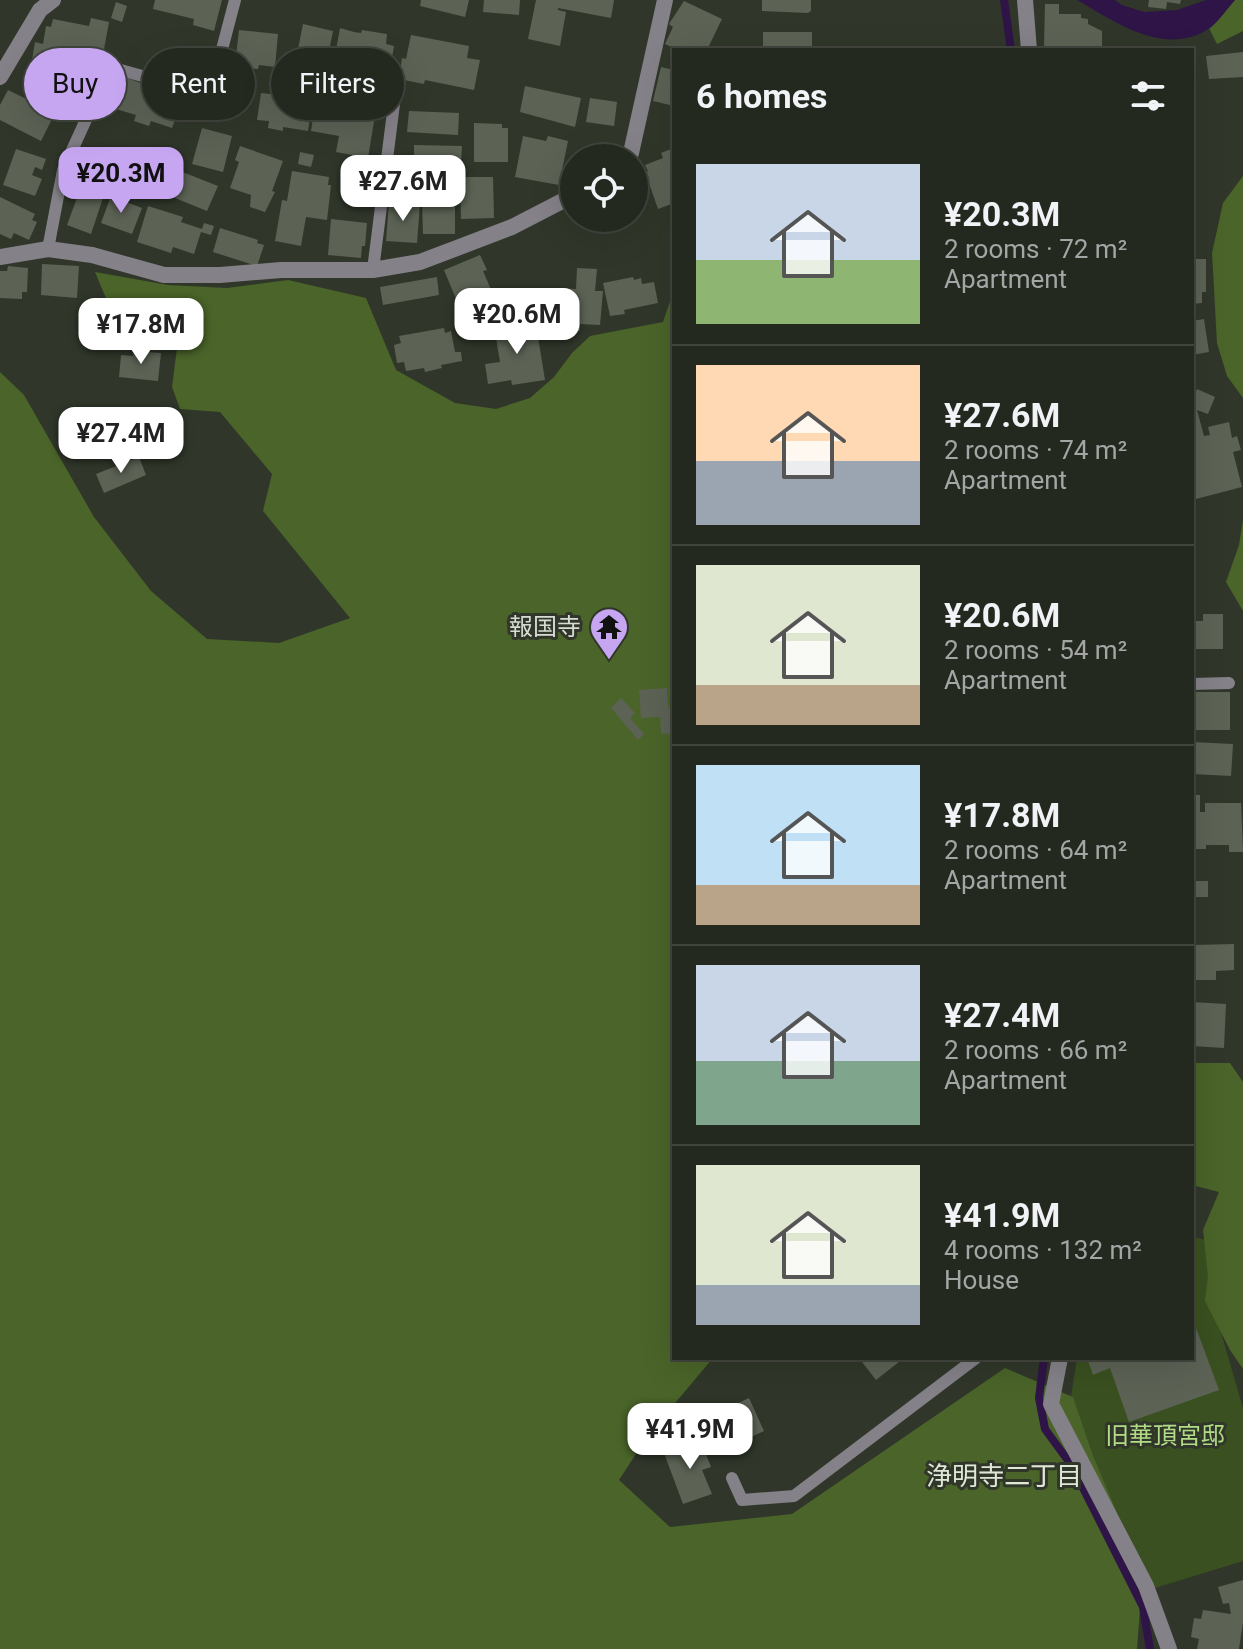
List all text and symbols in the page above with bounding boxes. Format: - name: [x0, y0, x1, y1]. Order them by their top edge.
- chip: Buy: [24, 48, 126, 120]
- chip: Rent: [142, 48, 255, 120]
- chip: Filters: [271, 48, 404, 120]
- icon: filters: [1126, 74, 1170, 118]
- text: 6 homes: [696, 76, 827, 116]
- map controls: [560, 144, 648, 232]
- button: locate: [560, 144, 648, 232]
- pin: ¥20.3M: [56, 147, 186, 215]
- pin: ¥27.6M: [338, 155, 468, 223]
- text: ¥20.3M: [77, 158, 166, 188]
- text: ¥27.6M: [359, 166, 448, 196]
- text: ¥20.3M: [944, 194, 1060, 234]
- icon: home: [760, 196, 856, 292]
- text: 2 rooms · 72 m²: [944, 234, 1127, 264]
- text: Apartment: [944, 264, 1067, 294]
- pin: ¥20.6M: [452, 288, 582, 356]
- pin: ¥17.8M: [76, 298, 206, 366]
- text: ¥20.6M: [473, 299, 562, 329]
- text: ¥17.8M: [97, 309, 186, 339]
- text: ¥27.6M: [944, 395, 1060, 435]
- icon: home: [760, 397, 856, 493]
- pin: ¥27.4M: [56, 407, 186, 475]
- text: ¥27.4M: [77, 418, 166, 448]
- text: 2 rooms · 74 m²: [944, 435, 1127, 465]
- text: Apartment: [944, 465, 1067, 495]
- text: ¥20.6M: [944, 595, 1060, 635]
- icon: home: [760, 597, 856, 693]
- temple icon: 報国寺: [588, 606, 630, 661]
- place label: 報国寺: [509, 613, 581, 641]
- text: 2 rooms · 54 m²: [944, 635, 1127, 665]
- text: Apartment: [944, 665, 1067, 695]
- text: ¥17.8M: [944, 795, 1060, 835]
- icon: home: [760, 797, 856, 893]
- text: 2 rooms · 64 m²: [944, 835, 1127, 865]
- text: Apartment: [944, 865, 1067, 895]
- text: ¥27.4M: [944, 995, 1060, 1035]
- icon: home: [760, 997, 856, 1093]
- text: 2 rooms · 66 m²: [944, 1035, 1127, 1065]
- text: Apartment: [944, 1065, 1067, 1095]
- text: ¥41.9M: [944, 1195, 1060, 1235]
- icon: home: [760, 1197, 856, 1293]
- text: 4 rooms · 132 m²: [944, 1235, 1142, 1265]
- text: House: [944, 1265, 1019, 1295]
- pin: ¥41.9M: [625, 1403, 755, 1471]
- text: ¥41.9M: [646, 1414, 735, 1444]
- park label: 旧華頂宮邸: [1105, 1422, 1225, 1450]
- district label: 浄明寺二丁目: [926, 1461, 1082, 1491]

